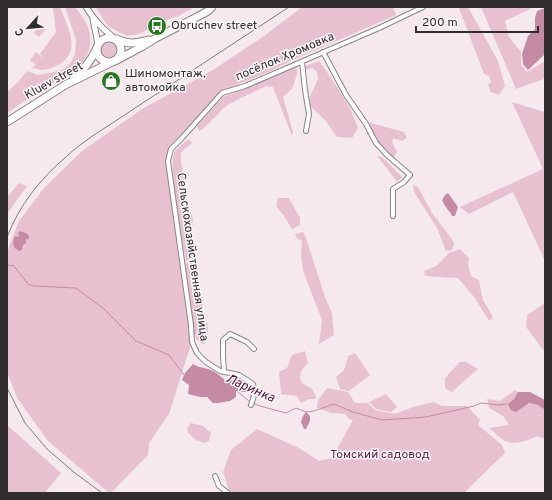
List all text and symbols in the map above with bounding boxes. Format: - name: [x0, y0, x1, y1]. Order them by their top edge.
- north arrow: [8, 8, 48, 48]
- scale bar: [416, 8, 538, 34]
- bus stop icon: Obruchev street: [146, 15, 168, 37]
- text: 200 m: [422, 15, 458, 31]
- place label: Obruchev street: [171, 18, 257, 34]
- text: С: [12, 26, 28, 38]
- street label: посёлок Хромовка: [233, 29, 337, 85]
- street label: Kluev street: [22, 58, 86, 104]
- place label: Шиномонтаж, автомойка: [125, 66, 206, 96]
- shop icon: Шиномонтаж, автомойка: [100, 70, 122, 92]
- street label: Сельскохозяйственная улица: [172, 172, 212, 342]
- water label: Ларинка: [223, 371, 277, 407]
- park label: Томский садовод: [330, 447, 430, 463]

